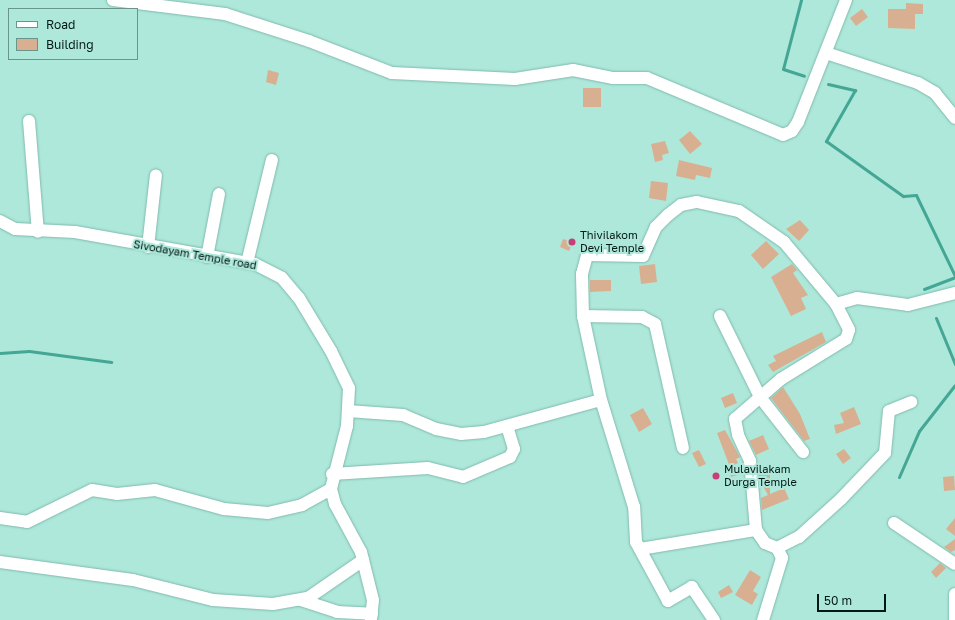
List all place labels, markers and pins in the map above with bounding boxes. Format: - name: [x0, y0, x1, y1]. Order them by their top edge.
- place label: Thivilakom Devi Temple: [580, 229, 644, 255]
- marker: Thivilakom Devi Temple: [567, 237, 577, 247]
- place label: Mulavilakam Durga Temple: [724, 463, 797, 489]
- marker: Mulavilakam Durga Temple: [711, 471, 721, 481]

